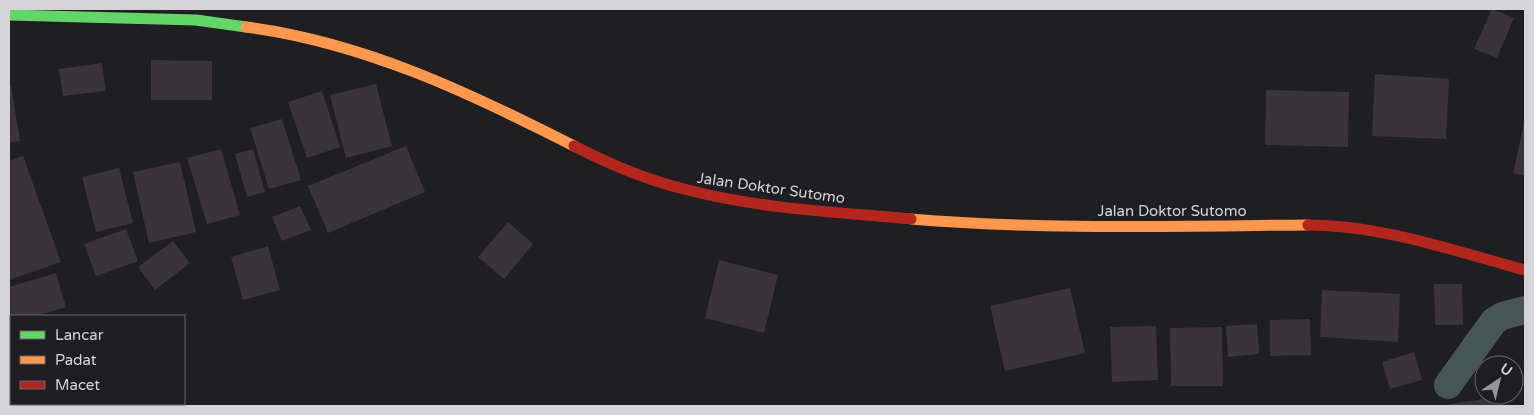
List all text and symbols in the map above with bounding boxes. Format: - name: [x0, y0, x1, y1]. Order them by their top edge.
- street label: Jalan Doktor Sutomo: [696, 169, 846, 207]
- street label: Jalan Doktor Sutomo: [1097, 202, 1247, 220]
- legend: [10, 315, 185, 405]
- text: Lancar: [55, 326, 104, 344]
- text: Padat: [55, 351, 97, 369]
- north arrow: [1474, 355, 1524, 405]
- text: U: [1497, 360, 1515, 380]
- text: Macet: [55, 376, 100, 394]

